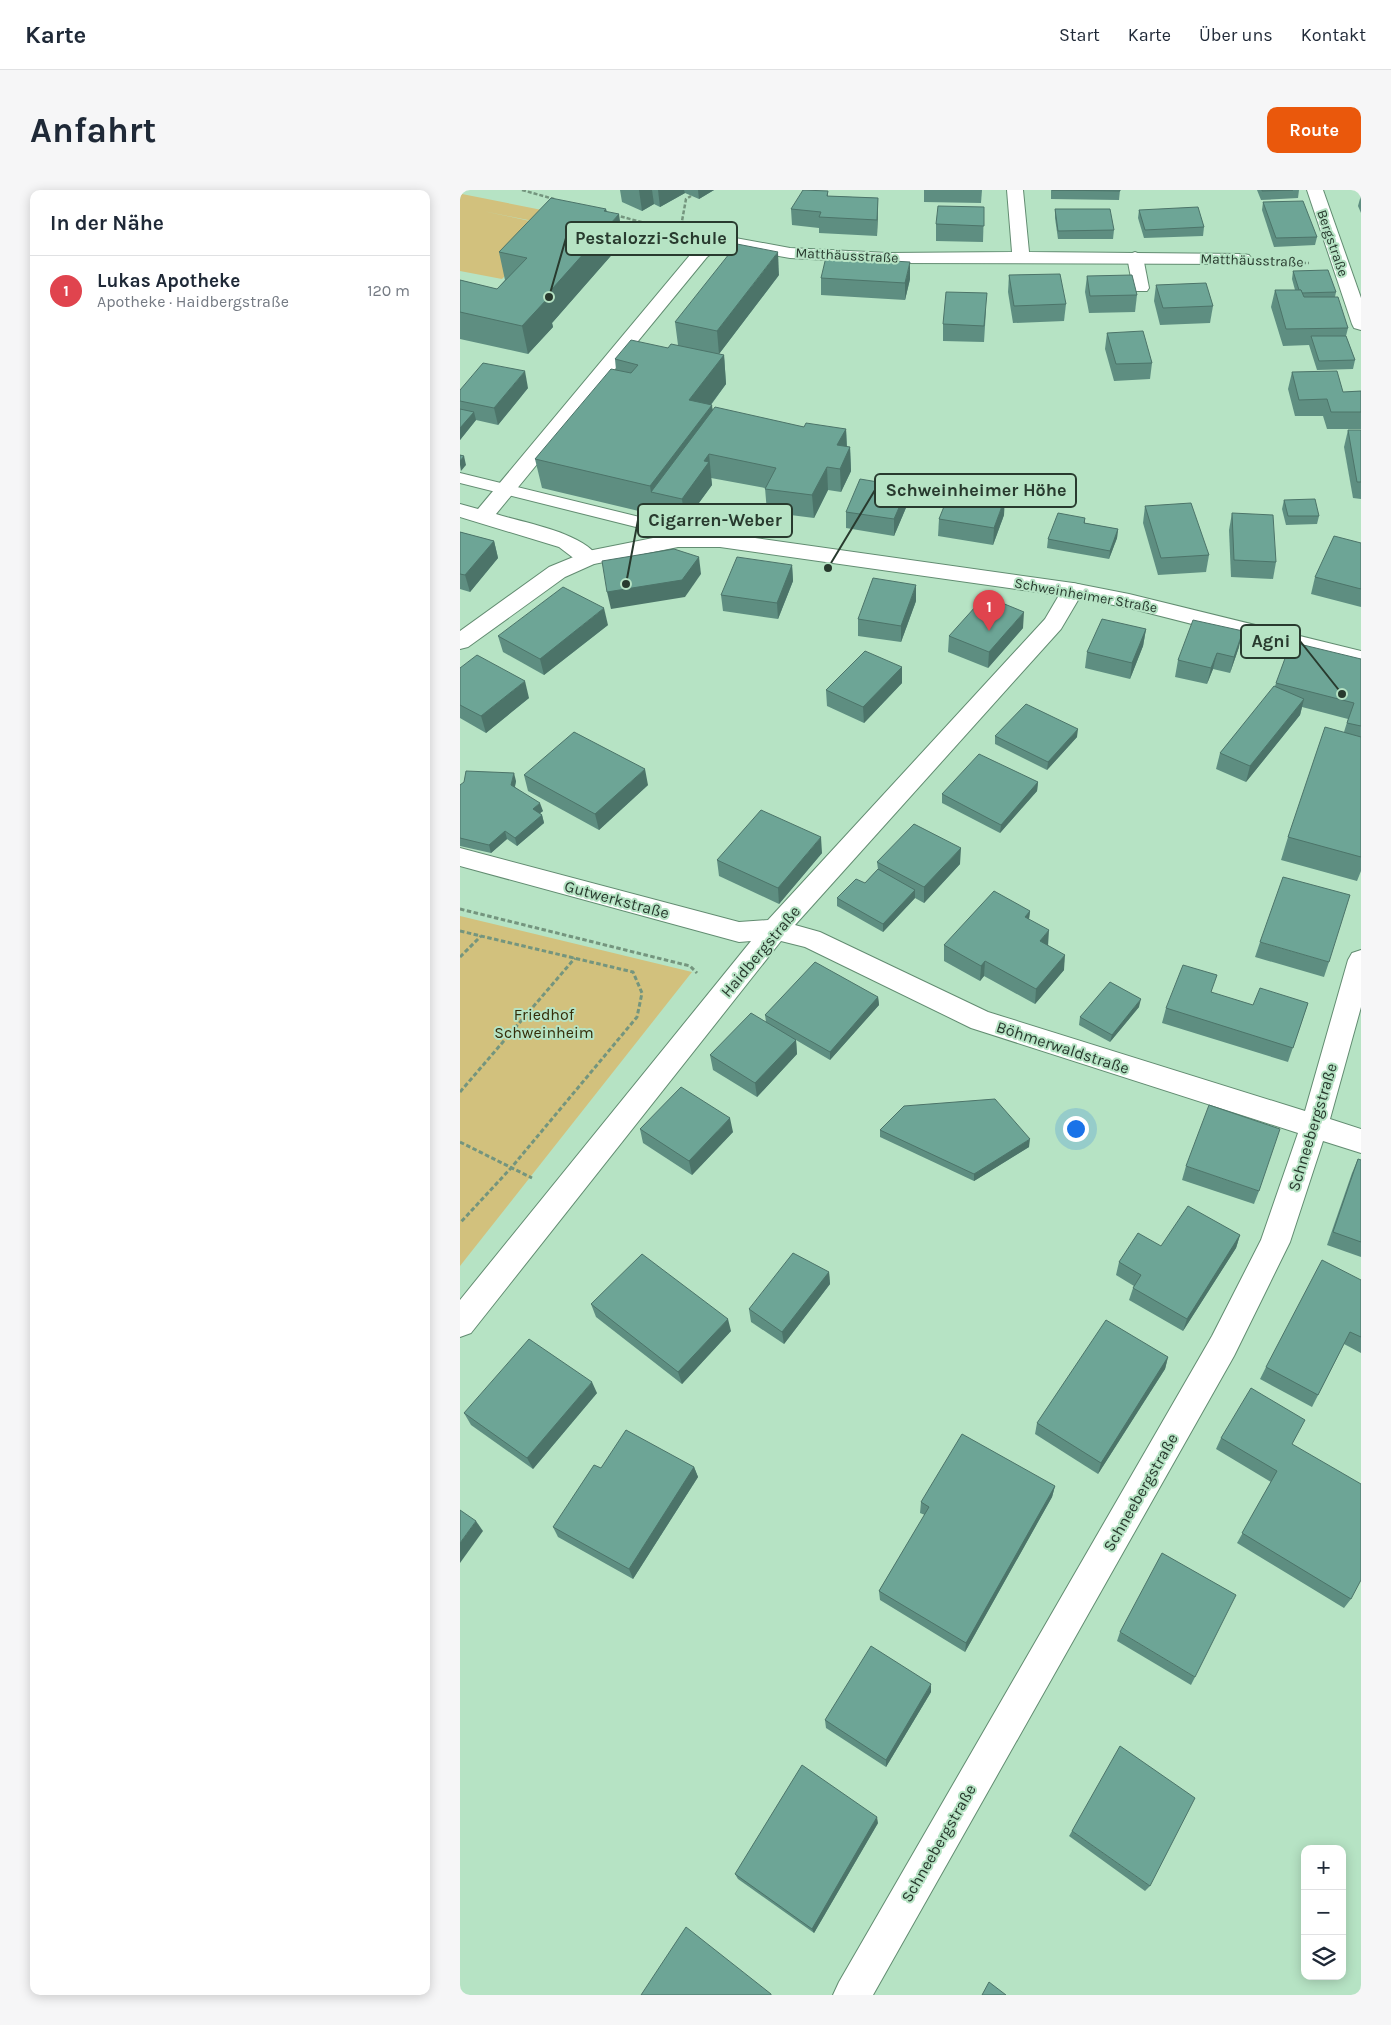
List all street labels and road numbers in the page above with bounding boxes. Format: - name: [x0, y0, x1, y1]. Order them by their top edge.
- street label: Bergstraße: [1313, 207, 1352, 279]
- street label: Matthäusstraße: [795, 244, 899, 267]
- street label: Matthäusstraße: [1200, 250, 1304, 271]
- street label: Schweinheimer Straße: [1013, 575, 1159, 616]
- street label: Gutwerkstraße: [562, 876, 671, 923]
- street label: Haidbergstraße: [717, 902, 804, 1001]
- street label: Böhmerwaldstraße: [994, 1017, 1132, 1078]
- street label: Schneebergstraße: [1284, 1061, 1341, 1194]
- street label: Schneebergstraße: [1099, 1430, 1182, 1555]
- street label: Schneebergstraße: [897, 1781, 980, 1906]

